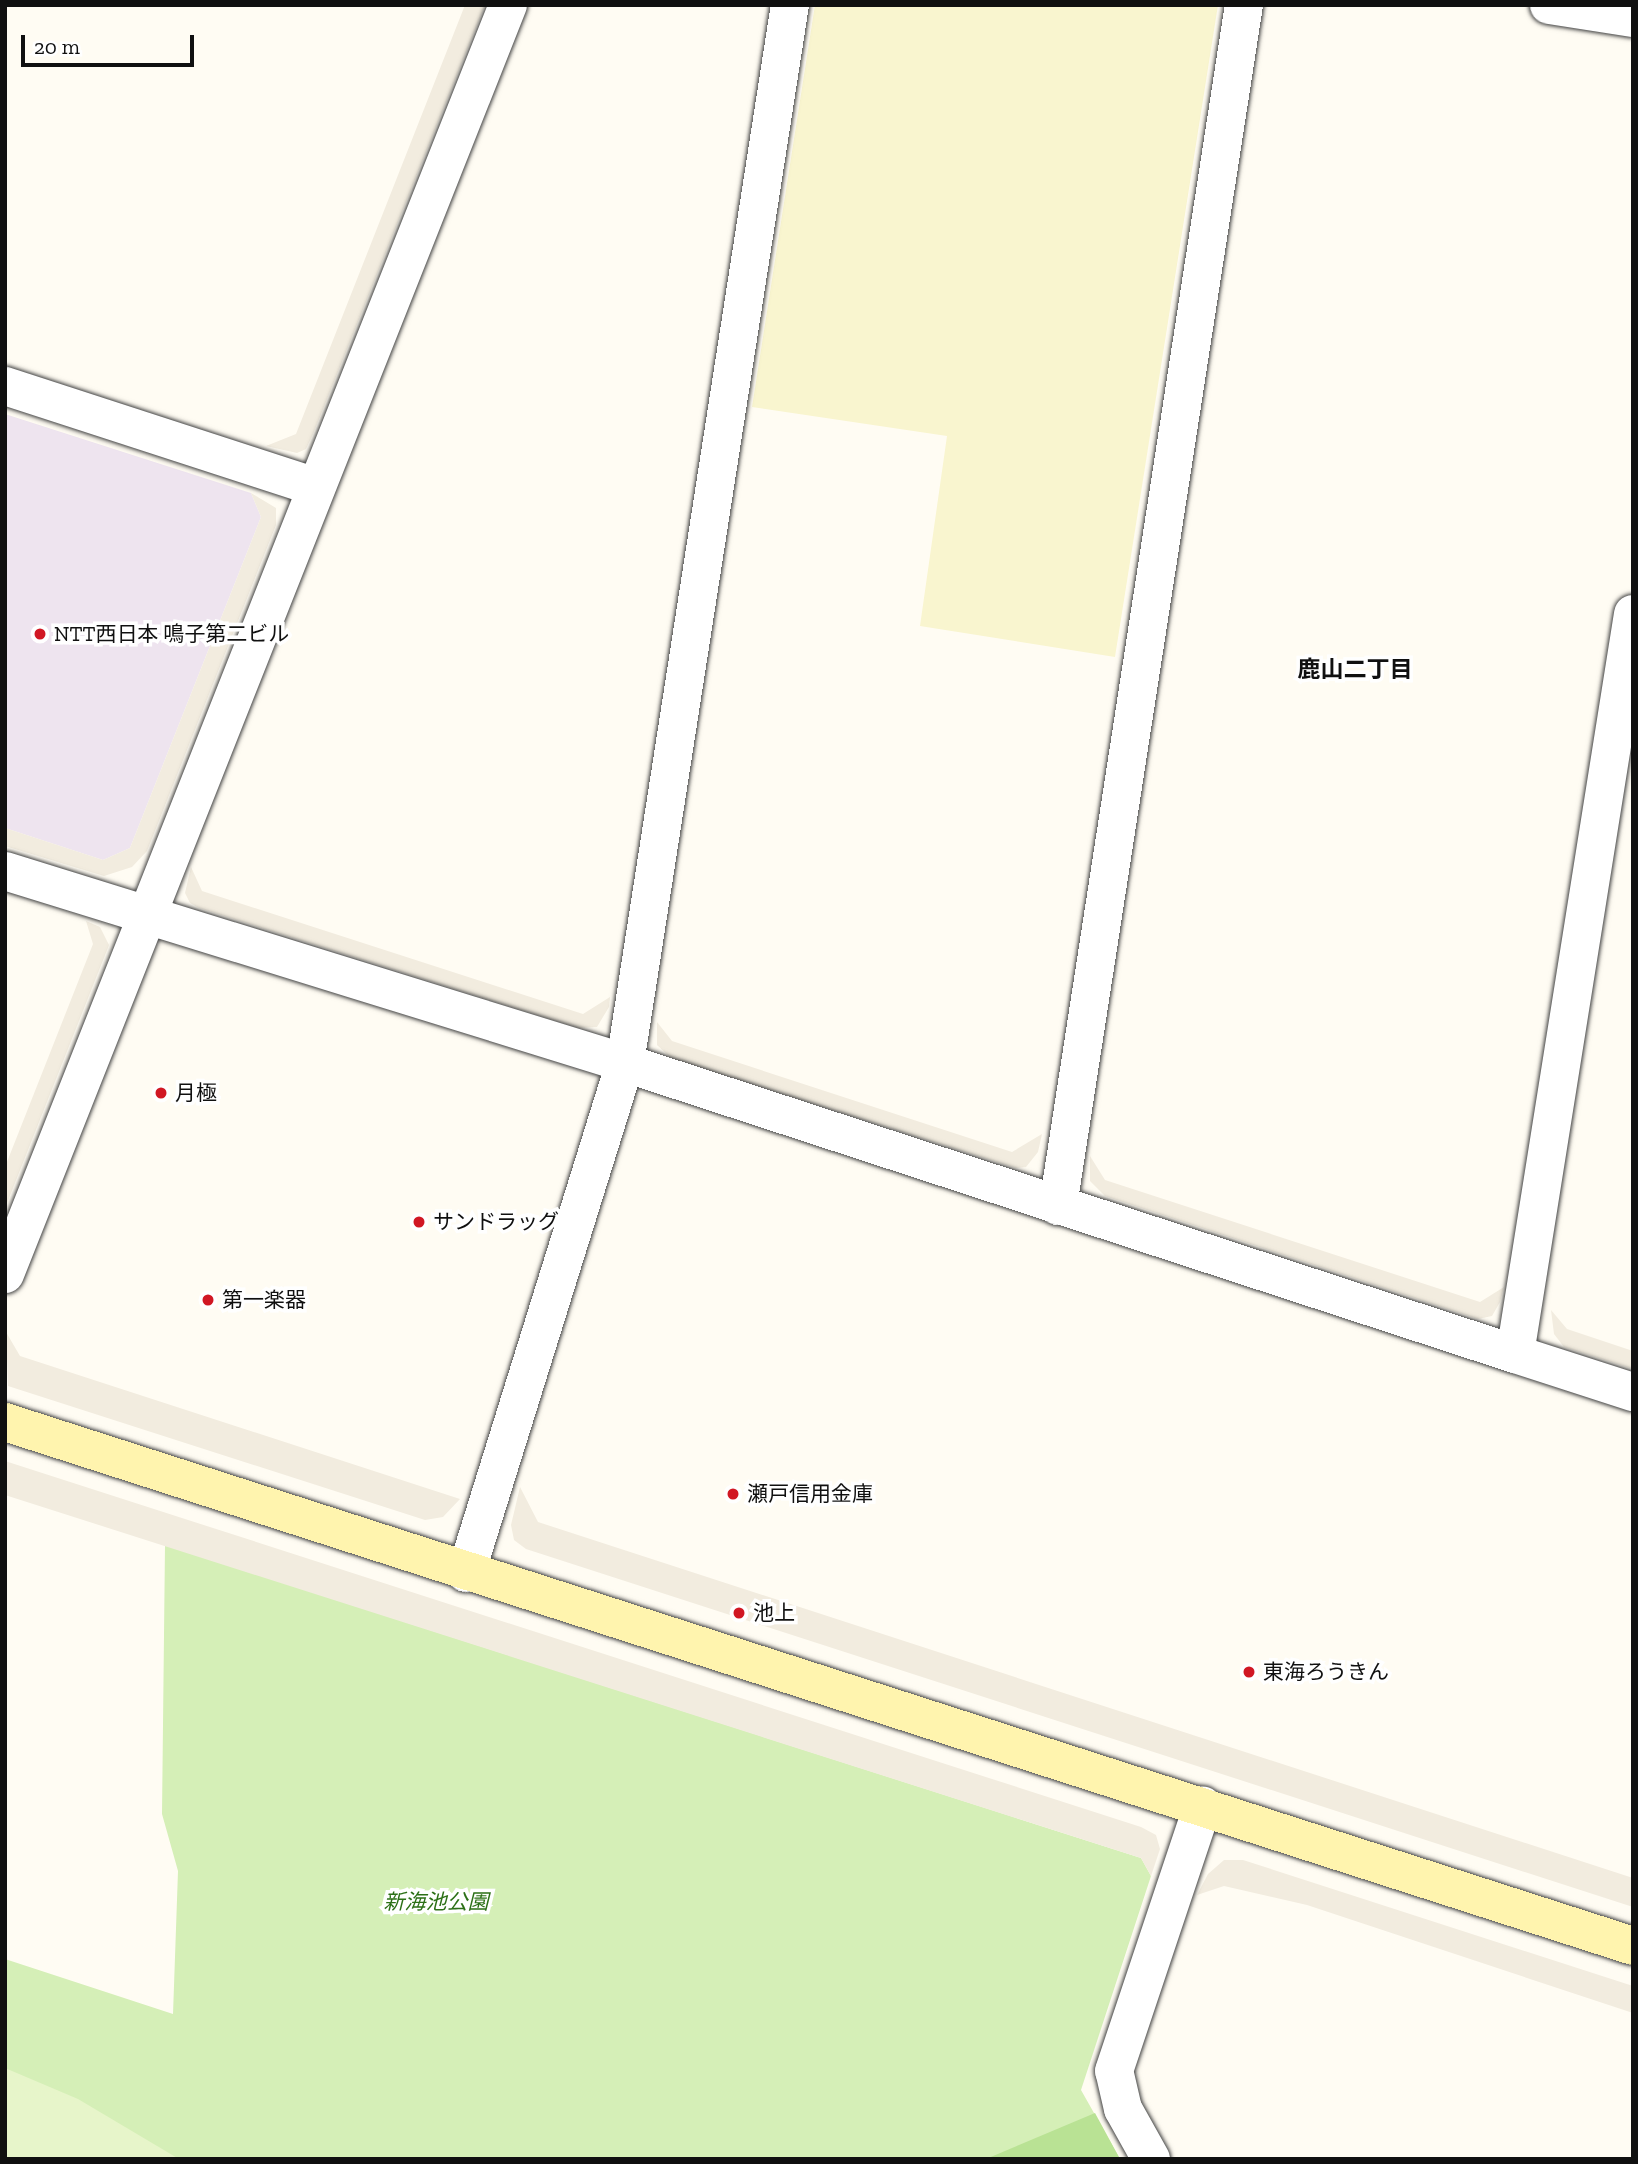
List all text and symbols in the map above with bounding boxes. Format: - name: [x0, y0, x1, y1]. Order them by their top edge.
- scale bar: [24, 21, 198, 65]
- text: 20 m: [34, 34, 80, 59]
- place label: NTT西日本 鳴子第二ビル: [54, 621, 289, 647]
- marker: NTT西日本 鳴子第二ビル: [32, 626, 48, 642]
- district label: 鹿山二丁目: [1298, 655, 1412, 683]
- place label: 月極: [175, 1080, 217, 1106]
- marker: 月極: [153, 1085, 169, 1101]
- place label: サンドラッグ: [433, 1209, 559, 1235]
- marker: サンドラッグ: [411, 1214, 427, 1230]
- place label: 第一楽器: [222, 1287, 306, 1313]
- marker: 第一楽器: [200, 1292, 216, 1308]
- place label: 瀬戸信用金庫: [747, 1481, 873, 1507]
- marker: 瀬戸信用金庫: [725, 1486, 741, 1502]
- place label: 池上: [753, 1600, 795, 1626]
- marker: 池上: [731, 1605, 747, 1621]
- place label: 東海ろうきん: [1263, 1659, 1389, 1685]
- marker: 東海ろうきん: [1241, 1664, 1257, 1680]
- park label: 新海池公園: [384, 1889, 488, 1915]

